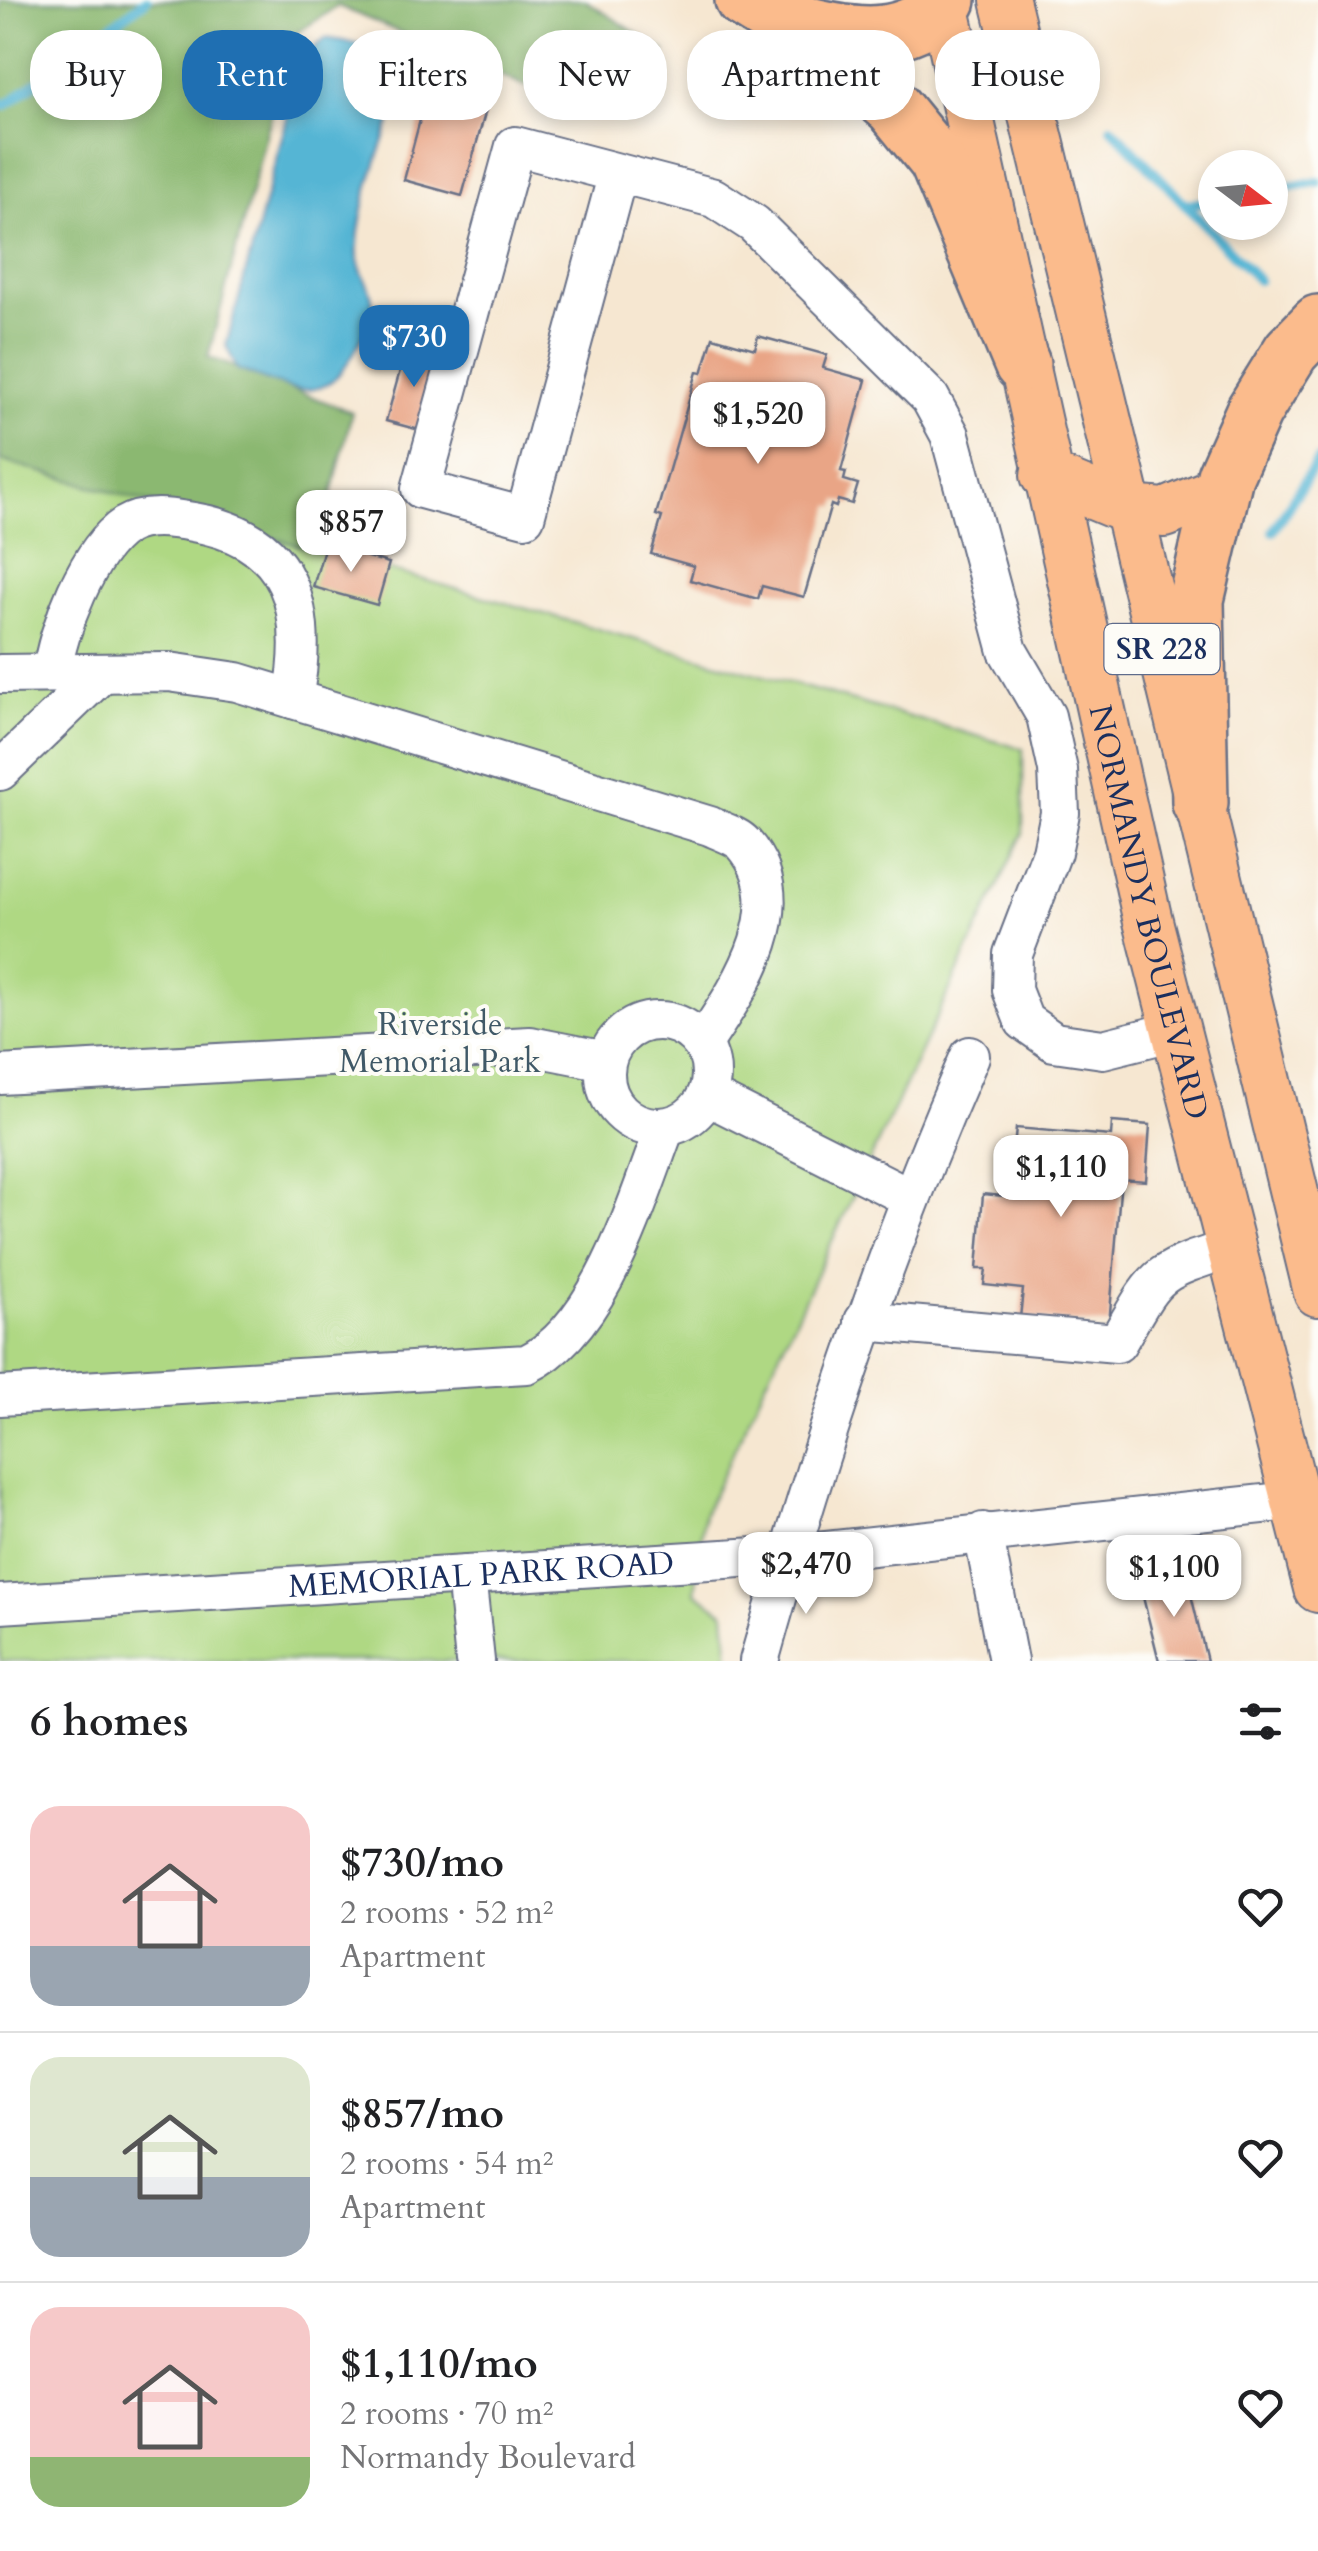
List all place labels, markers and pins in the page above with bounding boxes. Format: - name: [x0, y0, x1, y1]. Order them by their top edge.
- pin: $730: [355, 305, 473, 390]
- pin: $1,520: [677, 382, 839, 467]
- pin: $857: [292, 490, 410, 575]
- pin: $1,110: [980, 1135, 1142, 1220]
- pin: $2,470: [725, 1532, 887, 1617]
- pin: $1,100: [1093, 1535, 1255, 1620]

